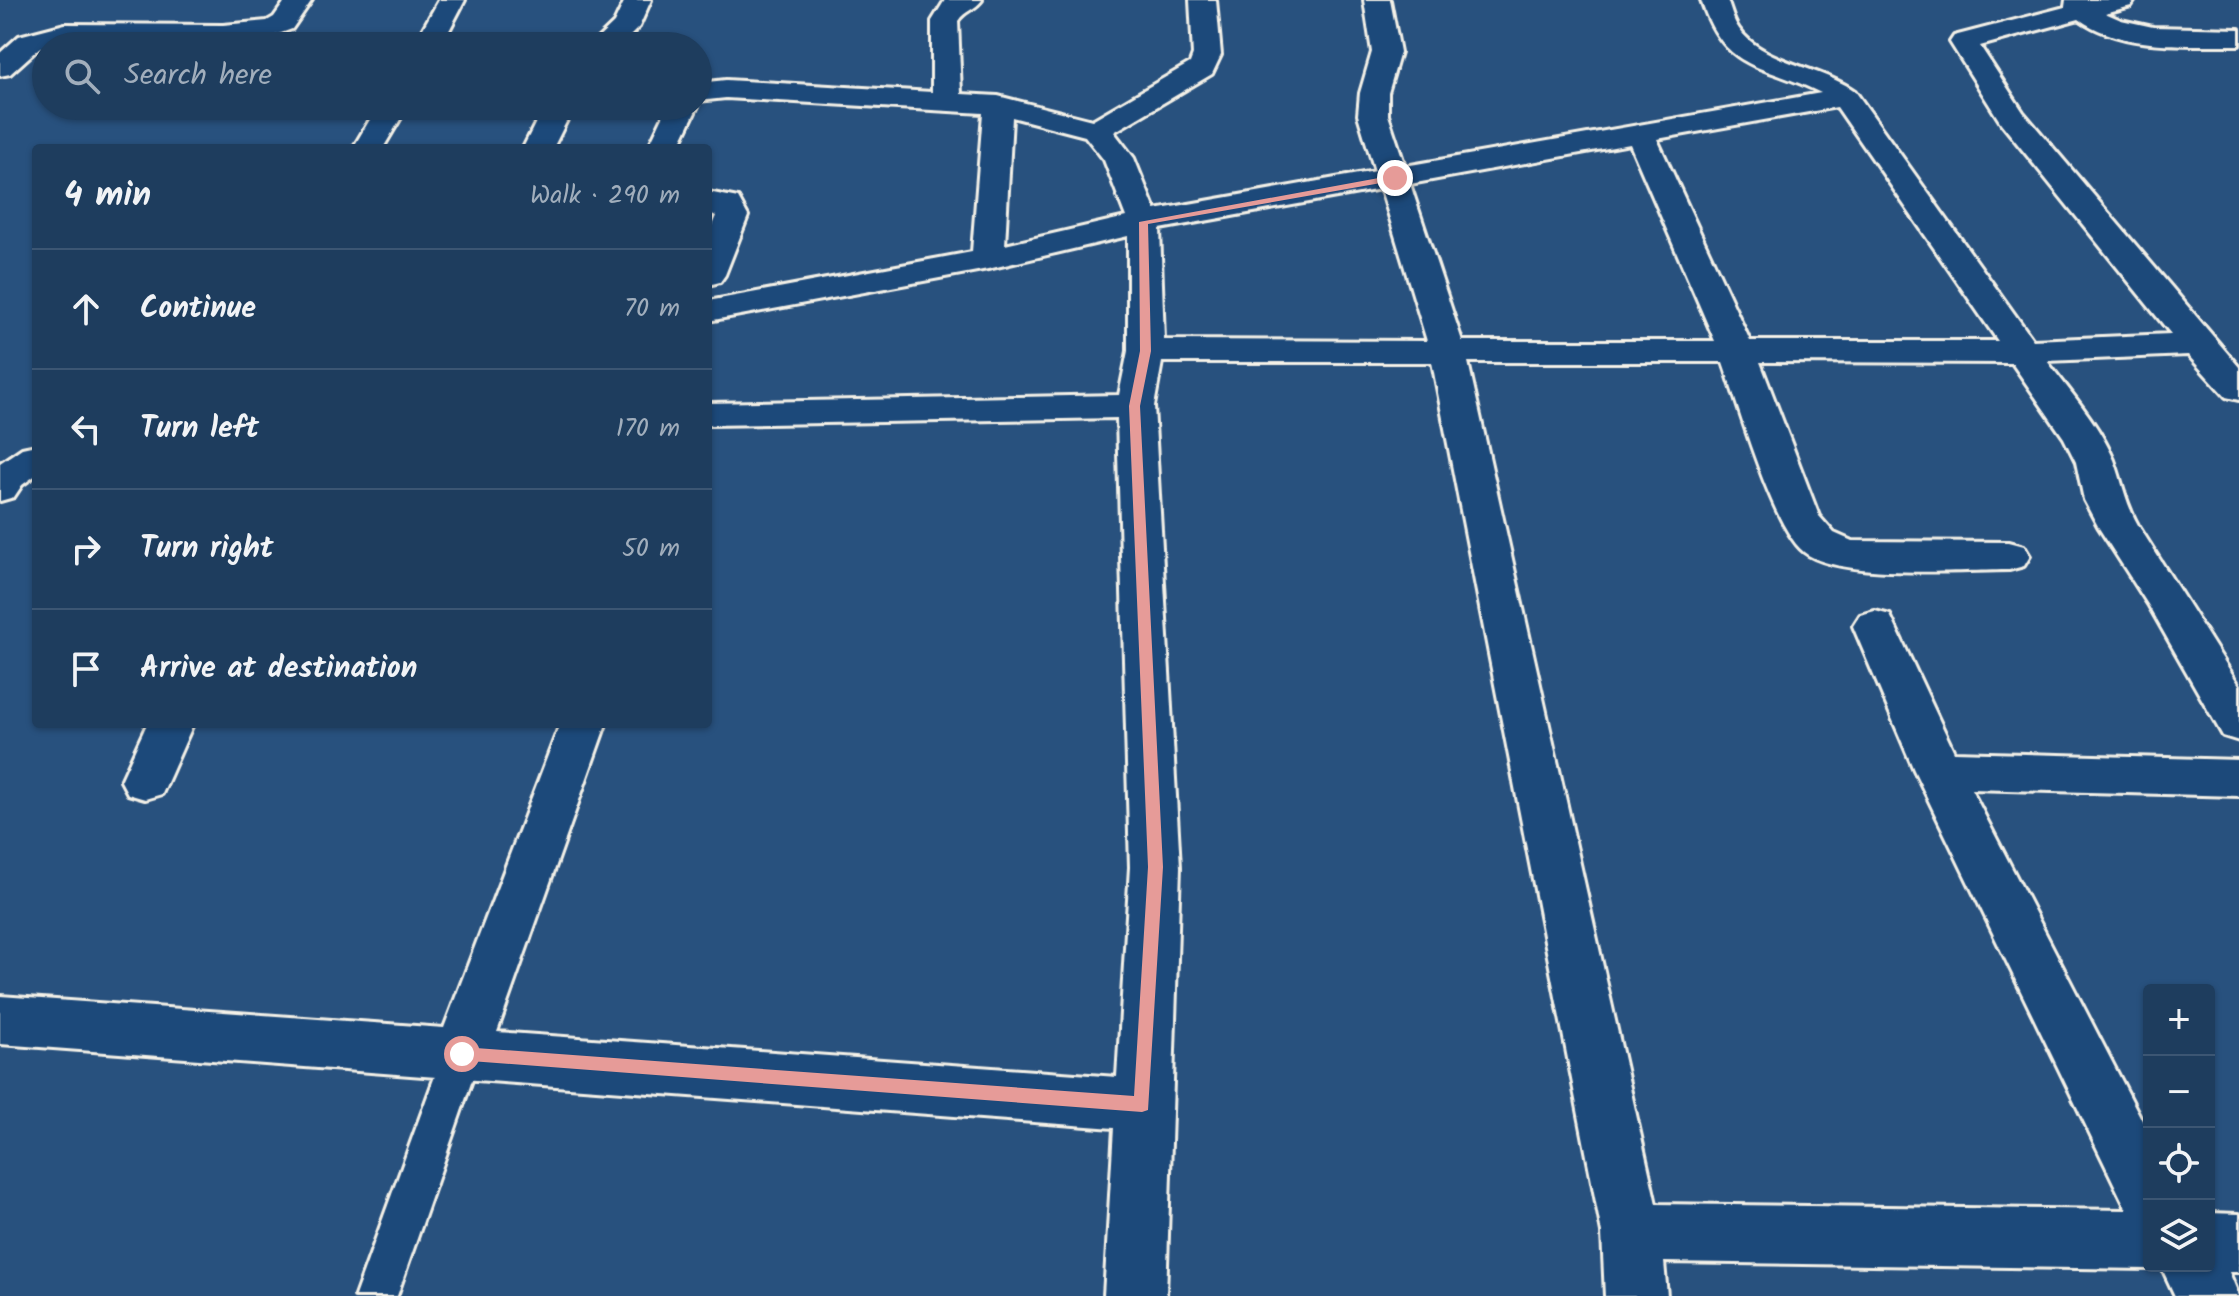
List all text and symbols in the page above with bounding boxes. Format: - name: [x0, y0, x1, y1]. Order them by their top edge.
- search box: [32, 32, 712, 120]
- text: Search here: [124, 52, 272, 100]
- icon: search: [60, 54, 104, 98]
- route end: [1377, 160, 1413, 196]
- text: 4 min: [64, 169, 151, 223]
- text: Walk · 290 m: [530, 175, 680, 217]
- text: Continue: [140, 285, 256, 333]
- icon: ahead: [64, 287, 108, 331]
- text: 70 m: [624, 288, 680, 330]
- text: Turn left: [140, 405, 259, 453]
- icon: left: [64, 407, 108, 451]
- text: 170 m: [616, 408, 680, 450]
- text: Turn right: [140, 525, 273, 573]
- icon: right: [64, 527, 108, 571]
- text: 50 m: [622, 528, 680, 570]
- text: Arrive at destination: [140, 645, 417, 693]
- icon: arrive: [64, 647, 108, 691]
- map controls: [2143, 984, 2215, 1272]
- button: +: [2143, 984, 2215, 1056]
- route start: [444, 1036, 480, 1072]
- button: −: [2143, 1056, 2215, 1128]
- button: locate: [2143, 1128, 2215, 1200]
- button: layers: [2143, 1200, 2215, 1272]

